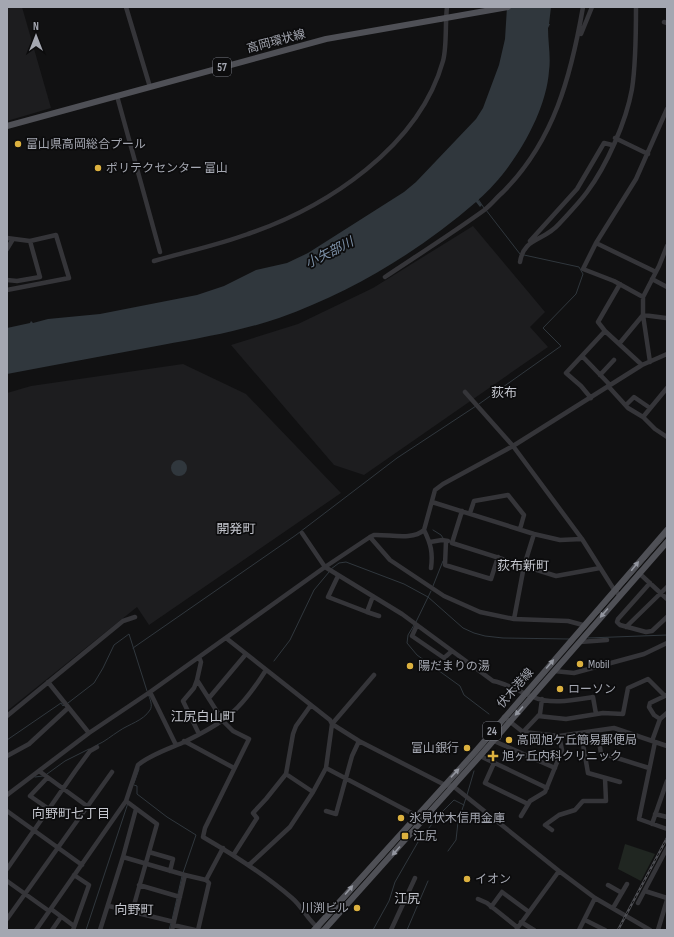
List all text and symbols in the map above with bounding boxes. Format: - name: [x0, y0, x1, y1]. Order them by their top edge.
- north arrow: [16, 16, 56, 56]
- text: N: [33, 20, 39, 33]
- street label: 高岡環状線: [245, 26, 307, 56]
- road number: 57: [213, 58, 231, 76]
- place label: 富山県高岡総合プール: [26, 137, 146, 152]
- marker: 富山県高岡総合プール: [13, 139, 23, 149]
- place label: ポリテクセンター 富山: [106, 161, 228, 176]
- marker: ポリテクセンター 富山: [93, 163, 103, 173]
- water label: 小矢部川: [303, 233, 358, 272]
- district label: 荻布: [491, 385, 517, 401]
- district label: 開発町: [216, 521, 256, 537]
- district label: 荻布新町: [497, 558, 549, 574]
- one-way arrow: [631, 561, 640, 572]
- one-way arrow: [600, 608, 609, 619]
- place label: Mobil: [588, 657, 610, 672]
- place label: 陽だまりの湯: [418, 659, 490, 674]
- one-way arrow: [545, 659, 554, 670]
- marker: Mobil: [575, 659, 585, 669]
- marker: 陽だまりの湯: [405, 661, 415, 671]
- street label: 伏木港線: [494, 665, 537, 711]
- place label: ローソン: [568, 682, 616, 697]
- marker: ローソン: [555, 684, 565, 694]
- one-way arrow: [514, 706, 524, 716]
- district label: 江尻白山町: [170, 709, 236, 725]
- road number: 24: [483, 722, 501, 740]
- place label: 高岡旭ケ丘簡易郵便局: [517, 733, 637, 748]
- marker: 高岡旭ケ丘簡易郵便局: [504, 735, 514, 745]
- place label: 富山銀行: [411, 741, 459, 756]
- marker: 富山銀行: [462, 743, 472, 753]
- place label: 旭ヶ丘内科クリニック: [502, 749, 622, 764]
- marker: 旭ヶ丘内科クリニック: [487, 750, 499, 762]
- one-way arrow: [451, 768, 460, 778]
- district label: 向野町七丁目: [32, 806, 110, 822]
- place label: 氷見伏木信用金庫: [409, 811, 505, 826]
- marker: 氷見伏木信用金庫: [396, 813, 406, 823]
- place label: 江尻: [413, 829, 437, 844]
- marker: 江尻: [400, 831, 410, 841]
- one-way arrow: [392, 846, 401, 856]
- place label: イオン: [475, 872, 511, 887]
- marker: イオン: [462, 874, 472, 884]
- one-way arrow: [345, 885, 354, 896]
- district label: 江尻: [394, 891, 420, 907]
- place label: 川渕ビル: [301, 901, 349, 916]
- district label: 向野町: [114, 902, 154, 918]
- marker: 川渕ビル: [352, 903, 362, 913]

